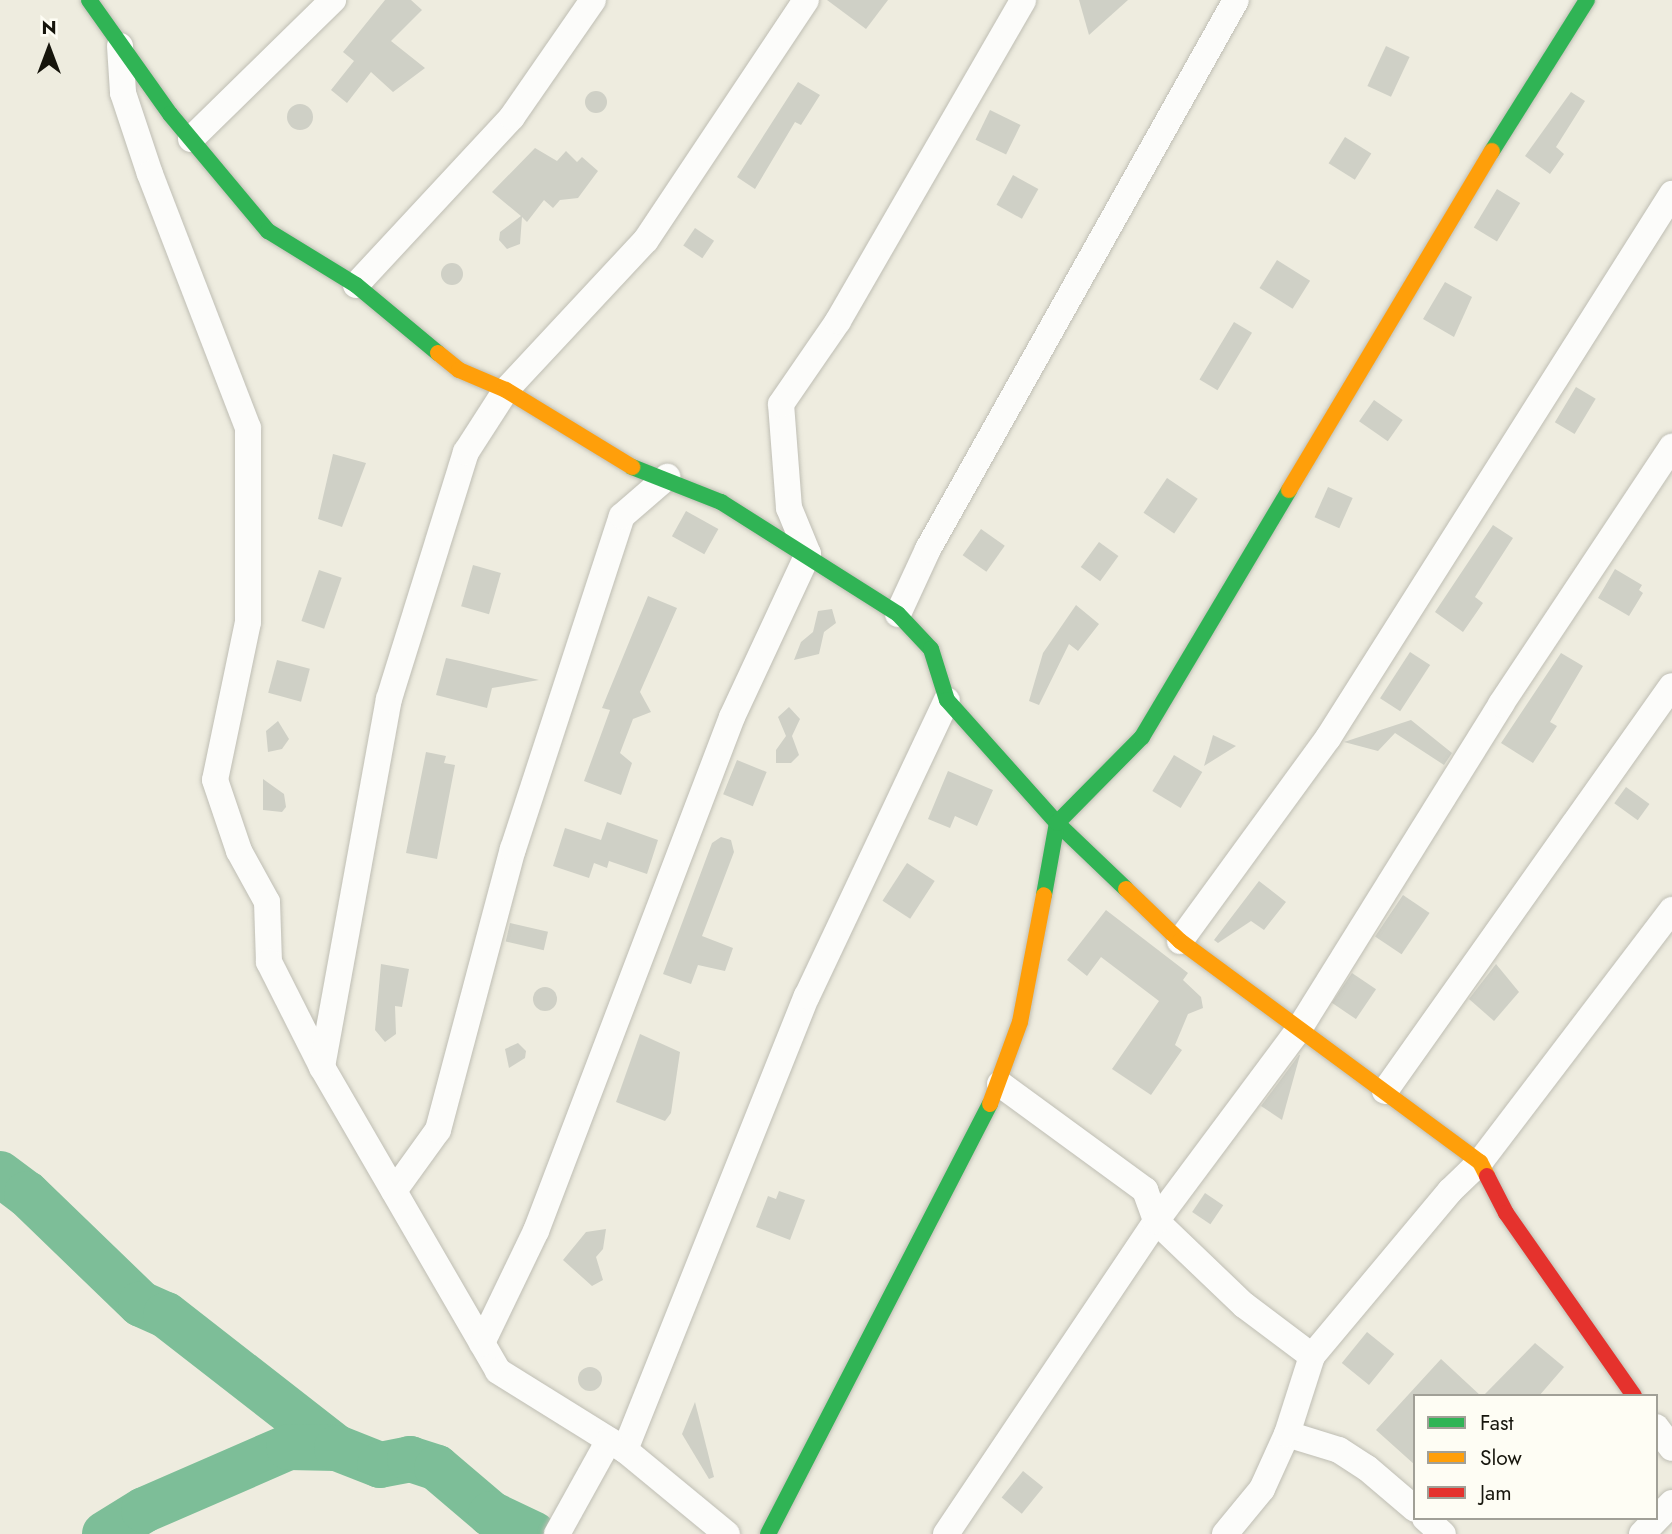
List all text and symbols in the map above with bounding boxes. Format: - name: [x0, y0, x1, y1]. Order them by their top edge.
- north arrow: [14, 14, 84, 84]
- text: N: [41, 14, 57, 41]
- legend: [1413, 1394, 1658, 1520]
- text: Fast: [1480, 1408, 1513, 1438]
- text: Slow: [1480, 1443, 1522, 1473]
- text: Jam: [1480, 1478, 1512, 1508]

